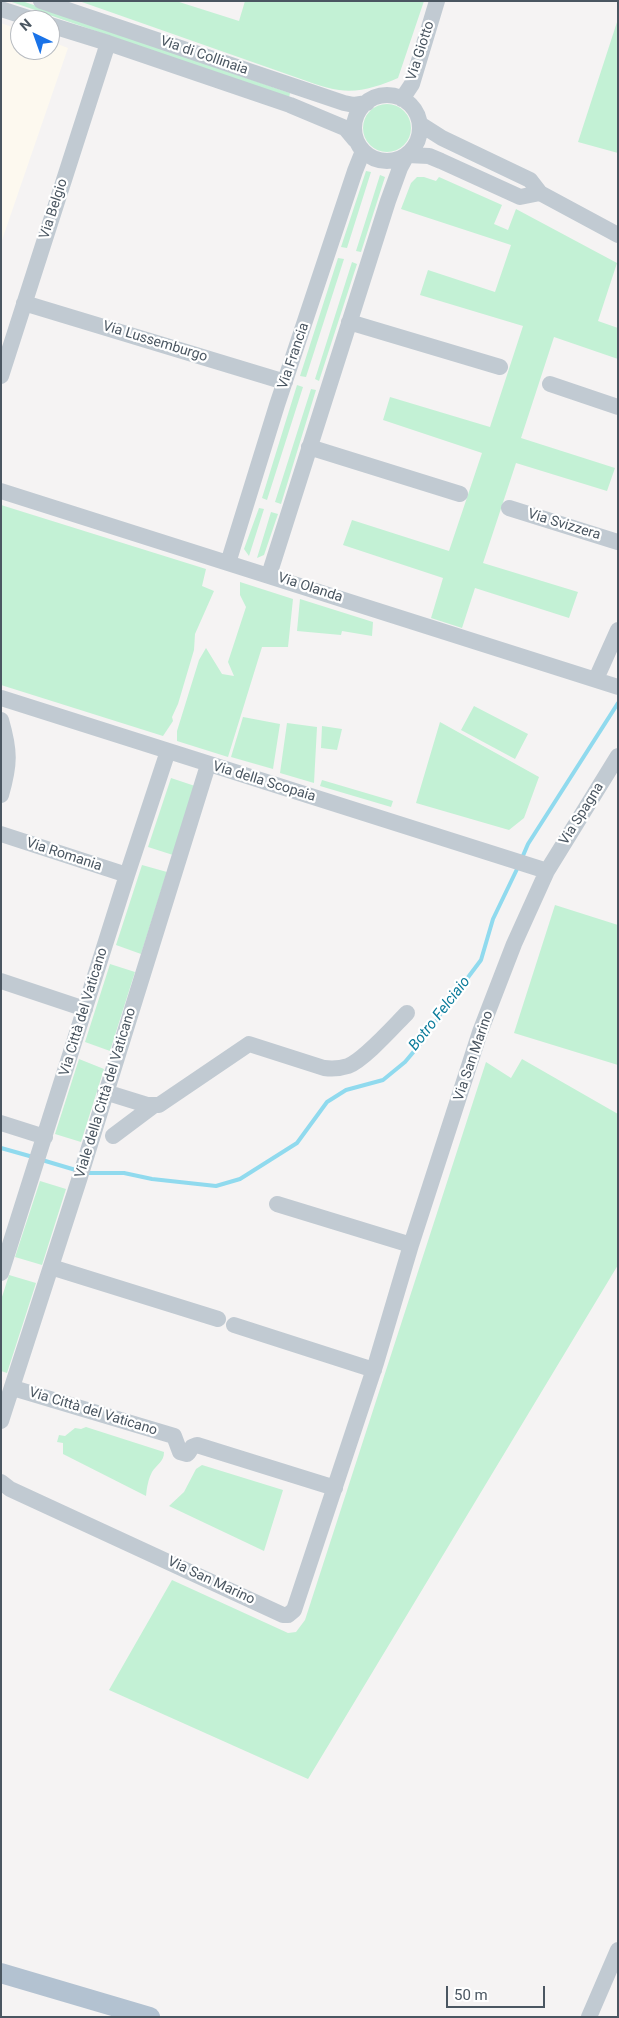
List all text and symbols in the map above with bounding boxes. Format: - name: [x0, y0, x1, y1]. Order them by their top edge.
- north arrow: [10, 10, 60, 60]
- text: N: [17, 15, 35, 34]
- street label: Via Giotto: [404, 19, 438, 83]
- street label: Via di Collinaia: [158, 33, 250, 79]
- street label: Via Belgio: [36, 177, 72, 241]
- street label: Via Lussemburgo: [101, 318, 209, 366]
- street label: Via Francia: [275, 321, 313, 391]
- street label: Via Svizzera: [526, 506, 602, 544]
- street label: Via Olanda: [275, 570, 345, 606]
- street label: Via della Scopaia: [211, 758, 317, 806]
- street label: Via Spagna: [556, 780, 608, 848]
- street label: Via Romania: [24, 835, 104, 875]
- street label: Via Città del Vaticano: [56, 946, 112, 1078]
- water label: Botro Felciaio: [406, 973, 474, 1055]
- street label: Viale della Città del Vaticano: [72, 1006, 140, 1180]
- street label: Via San Marino: [451, 1009, 497, 1103]
- street label: Via Città del Vaticano: [27, 1384, 159, 1440]
- street label: Via San Marino: [165, 1553, 257, 1609]
- scale bar: [449, 1976, 548, 2008]
- text: 50 m: [454, 1986, 488, 2004]

